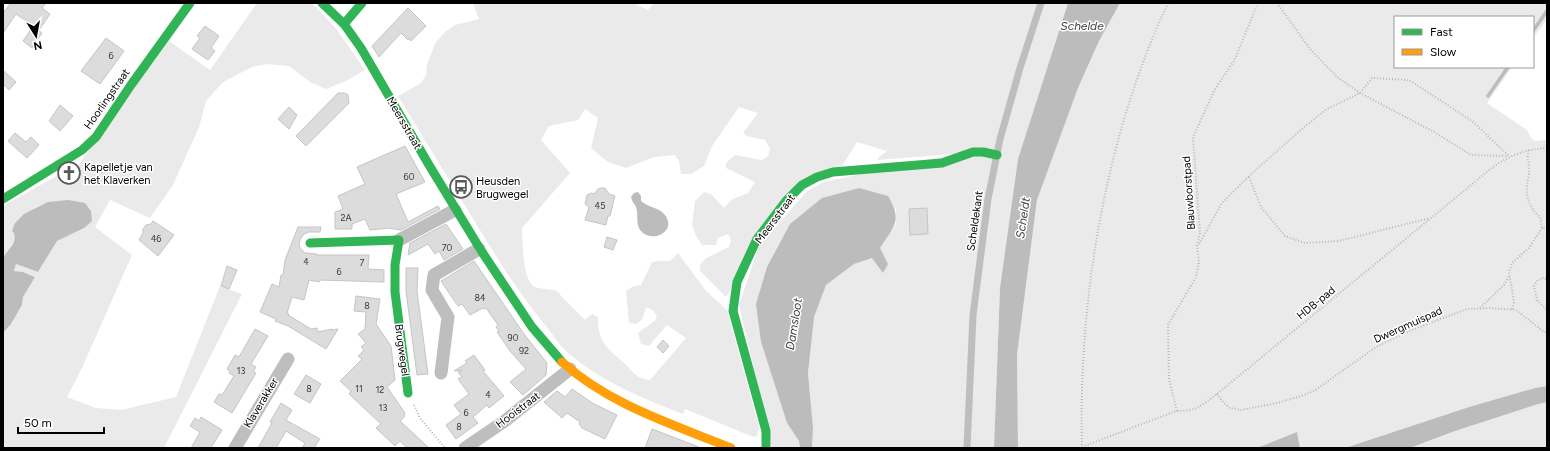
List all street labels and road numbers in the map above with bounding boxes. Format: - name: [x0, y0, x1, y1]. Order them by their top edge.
- street label: Hoorlingstraat: [81, 66, 133, 132]
- street label: Meersstraat: [384, 94, 424, 152]
- street label: Blauwborstpad: [1180, 156, 1198, 230]
- street label: Scheldekant: [964, 190, 986, 252]
- street label: Meersstraat: [752, 192, 798, 246]
- street label: HDB-pad: [1294, 284, 1338, 322]
- street label: Dwergmuispad: [1372, 304, 1444, 346]
- street label: Brugwegel: [392, 323, 412, 377]
- street label: Klaverakker: [241, 375, 281, 430]
- street label: Hooistraat: [493, 389, 543, 431]

